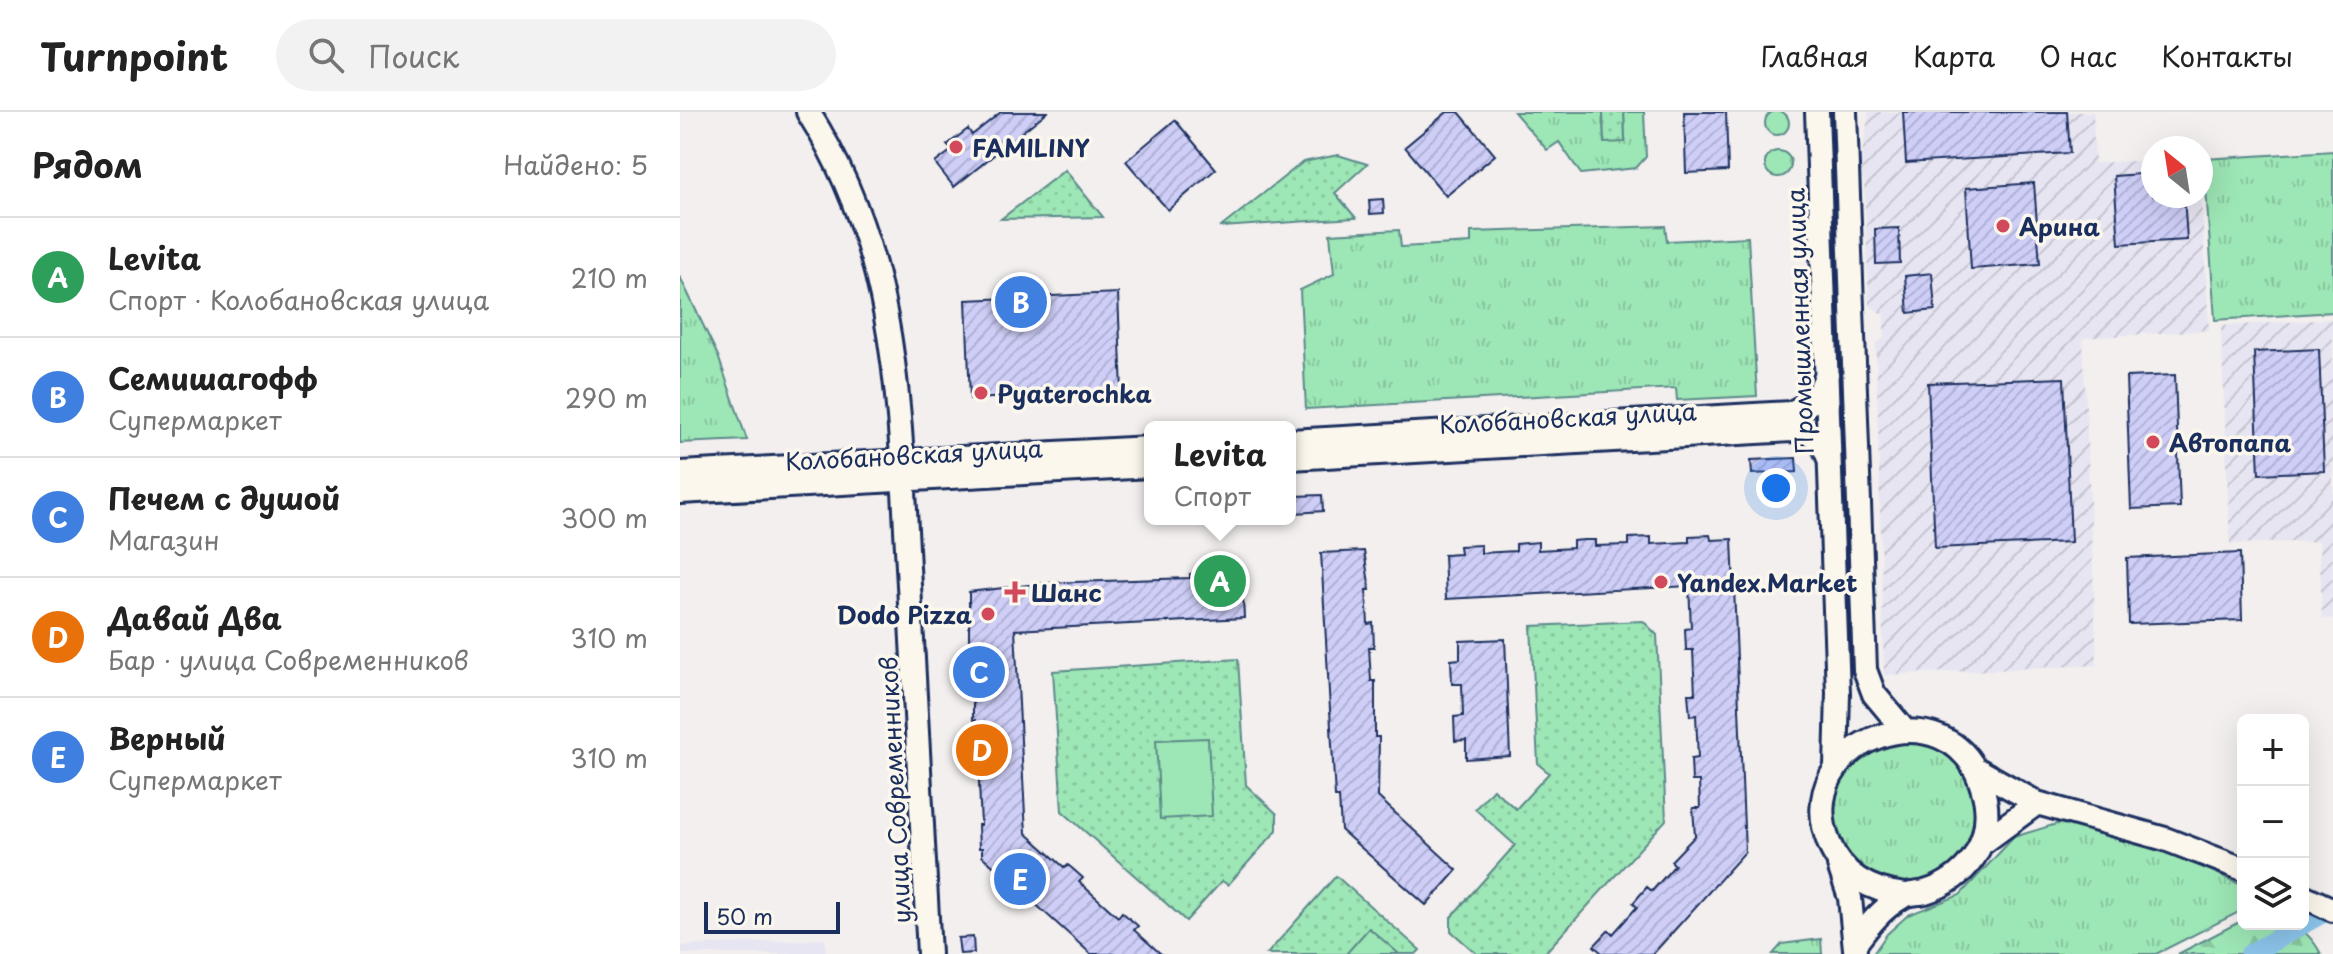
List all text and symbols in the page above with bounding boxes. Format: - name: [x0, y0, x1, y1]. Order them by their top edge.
- search box: [276, 19, 836, 91]
- text: Turnpoint: [40, 27, 228, 84]
- icon: search: [304, 33, 348, 77]
- text: Поиск: [368, 33, 459, 78]
- text: Главная: [1761, 34, 1869, 77]
- text: Карта: [1913, 34, 1995, 77]
- text: О нас: [2039, 34, 2117, 77]
- text: Контакты: [2161, 34, 2293, 77]
- place label: FAMILINY: [972, 129, 1090, 165]
- north arrow: [2141, 136, 2213, 208]
- text: Рядом: [32, 138, 143, 190]
- marker: FAMILINY: [947, 138, 965, 156]
- text: Найдено: 5: [503, 145, 648, 184]
- street label: Промышленная улица: [1776, 187, 1822, 455]
- place label: Арина: [2019, 208, 2100, 244]
- marker: Арина: [1994, 217, 2012, 235]
- text: Levita: [108, 235, 201, 280]
- text: A: [48, 258, 68, 297]
- text: 210 m: [571, 258, 648, 297]
- pin: B: [995, 272, 1047, 332]
- text: Спорт · Колобановская улица: [108, 280, 489, 319]
- text: Семишагофф: [108, 355, 318, 400]
- place label: Pyaterochka: [997, 375, 1153, 411]
- text: B: [49, 378, 67, 417]
- text: 290 m: [565, 378, 648, 417]
- marker: Pyaterochka: [972, 384, 990, 402]
- street label: Колобановская улица: [1438, 392, 1698, 442]
- text: Супермаркет: [108, 400, 282, 439]
- popup: [1144, 421, 1296, 525]
- place label: Автопапа: [2169, 424, 2292, 460]
- street label: Колобановская улица: [784, 429, 1044, 479]
- text: Levita: [1173, 431, 1267, 476]
- marker: Автопапа: [2144, 433, 2162, 451]
- your location: [1756, 468, 1796, 508]
- text: Печем с душой: [108, 475, 340, 520]
- text: Спорт: [1173, 476, 1251, 515]
- text: C: [48, 498, 68, 537]
- text: 300 m: [561, 498, 648, 537]
- text: Магазин: [108, 520, 219, 559]
- pin: A: [1194, 551, 1246, 611]
- place label: Yandex.Market: [1677, 564, 1858, 600]
- marker: Yandex.Market: [1652, 573, 1670, 591]
- place label: Шанс: [1031, 574, 1102, 610]
- marker: Шанс: [1006, 583, 1024, 601]
- text: Давай Два: [108, 595, 282, 640]
- place label: Dodo Pizza: [837, 596, 973, 632]
- marker: Dodo Pizza: [979, 605, 997, 623]
- text: D: [48, 618, 68, 657]
- text: 310 m: [570, 618, 648, 657]
- text: Бар · улица Современников: [108, 640, 469, 679]
- pin: C: [953, 642, 1005, 702]
- street label: улица Современников: [869, 655, 919, 925]
- map controls: [2237, 714, 2309, 930]
- button: +: [2237, 714, 2309, 786]
- text: Верный: [108, 715, 226, 760]
- pin: D: [956, 720, 1008, 780]
- text: E: [50, 738, 66, 777]
- text: 310 m: [570, 738, 648, 777]
- text: Супермаркет: [108, 760, 282, 799]
- button: −: [2237, 786, 2309, 858]
- pin: E: [994, 849, 1046, 909]
- button: layers: [2237, 858, 2309, 930]
- scale bar: [704, 898, 840, 934]
- text: 50 m: [716, 899, 773, 932]

